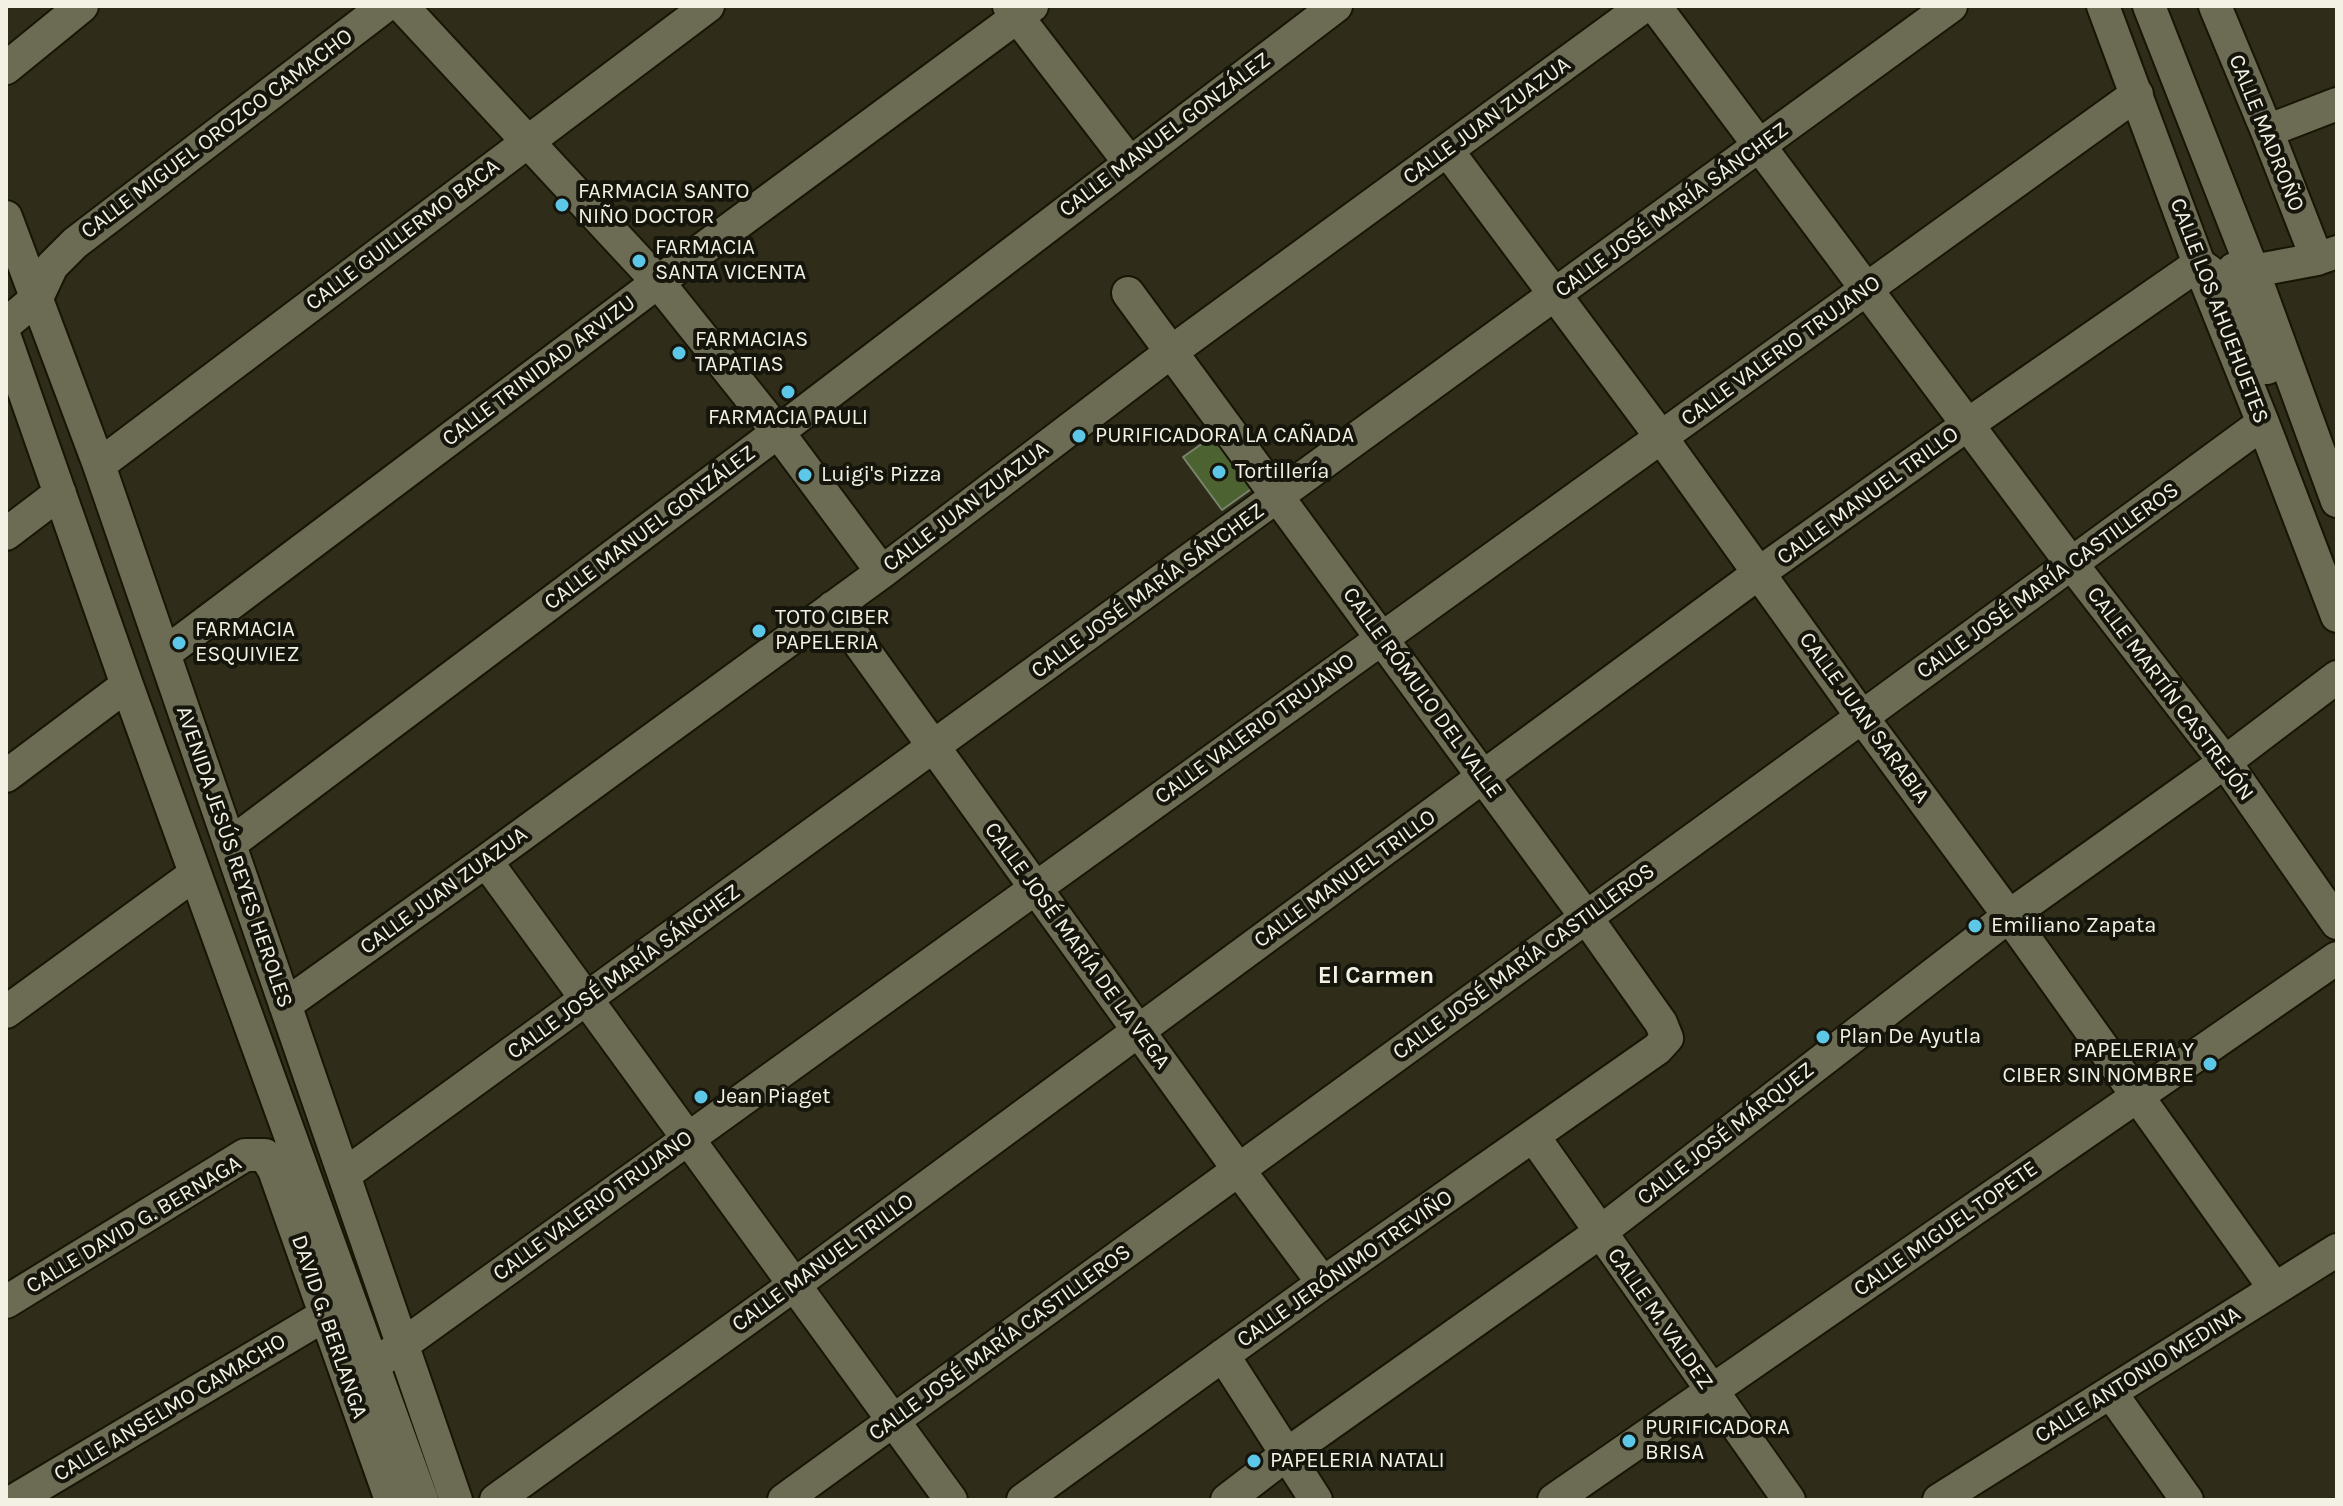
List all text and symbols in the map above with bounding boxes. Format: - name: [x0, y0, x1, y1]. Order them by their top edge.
- street label: CALLE MIGUEL OROZCO CAMACHO: [76, 23, 358, 245]
- street label: CALLE MANUEL GONZÁLEZ: [1054, 47, 1276, 223]
- street label: CALLE JUAN ZUAZUA: [1398, 51, 1576, 191]
- street label: CALLE MADROÑO: [2222, 51, 2310, 215]
- street label: CALLE JOSÉ MARÍA SÁNCHEZ: [1550, 117, 1794, 303]
- street label: CALLE GUILLERMO BACA: [301, 153, 505, 317]
- place label: FARMACIA SANTO NIÑO DOCTOR: [578, 179, 749, 230]
- street label: CALLE LOS AHUEHUETES: [2164, 194, 2274, 428]
- marker: FARMACIA SANTO NIÑO DOCTOR: [553, 196, 571, 214]
- place label: FARMACIA SANTA VICENTA: [655, 235, 806, 286]
- marker: FARMACIA SANTA VICENTA: [630, 252, 648, 270]
- street label: CALLE VALERIO TRUJANO: [1676, 270, 1886, 432]
- street label: CALLE TRINIDAD ARVIZU: [437, 290, 641, 452]
- place label: FARMACIAS TAPATIAS: [695, 327, 808, 378]
- marker: FARMACIAS TAPATIAS: [670, 344, 688, 362]
- marker: FARMACIA PAULI: [779, 383, 797, 401]
- place label: FARMACIA PAULI: [708, 405, 868, 431]
- street label: CALLE MANUEL TRILLO: [1772, 421, 1964, 571]
- place label: PURIFICADORA LA CAÑADA: [1095, 423, 1354, 449]
- marker: PURIFICADORA LA CAÑADA: [1070, 427, 1088, 445]
- street label: CALLE JUAN ZUAZUA: [878, 436, 1054, 578]
- street label: CALLE MANUEL GONZÁLEZ: [539, 440, 761, 616]
- place label: Tortillería: [1235, 459, 1329, 485]
- place label: Luigi's Pizza: [821, 462, 942, 488]
- marker: Tortillería: [1210, 463, 1228, 481]
- marker: Luigi's Pizza: [796, 466, 814, 484]
- street label: CALLE JOSÉ MARÍA CASTILLEROS: [1912, 477, 2184, 685]
- street label: CALLE JOSÉ MARÍA SÁNCHEZ: [1026, 498, 1270, 684]
- street label: CALLE RÓMULO DEL VALLE: [1337, 582, 1507, 804]
- street label: CALLE MARTÍN CASTREJÓN: [2081, 582, 2259, 806]
- place label: TOTO CIBER PAPELERIA: [775, 605, 890, 656]
- place label: FARMACIA ESQUIVIEZ: [195, 617, 299, 668]
- marker: TOTO CIBER PAPELERIA: [750, 622, 768, 640]
- street label: CALLE JUAN SARABIA: [1793, 627, 1935, 809]
- marker: FARMACIA ESQUIVIEZ: [170, 634, 188, 652]
- street label: CALLE VALERIO TRUJANO: [1150, 648, 1360, 810]
- street label: AVENIDA JESÚS REYES HEROLES: [170, 703, 298, 1011]
- street label: CALLE MANUEL TRILLO: [1249, 804, 1441, 954]
- street label: CALLE JOSÉ MARÍA DE LA VEGA: [978, 817, 1176, 1075]
- street label: CALLE JUAN ZUAZUA: [355, 821, 533, 961]
- street label: CALLE JOSÉ MARÍA CASTILLEROS: [1388, 858, 1660, 1066]
- street label: CALLE JOSÉ MARÍA SÁNCHEZ: [502, 879, 746, 1065]
- place label: Emiliano Zapata: [1991, 913, 2156, 939]
- marker: Emiliano Zapata: [1966, 917, 1984, 935]
- district label: El Carmen: [1318, 962, 1434, 990]
- place label: Plan De Ayutla: [1839, 1024, 1981, 1050]
- marker: Plan De Ayutla: [1814, 1028, 1832, 1046]
- place label: PAPELERIA Y CIBER SIN NOMBRE: [2002, 1038, 2194, 1090]
- marker: PAPELERIA Y CIBER SIN NOMBRE: [2201, 1055, 2219, 1073]
- street label: CALLE JOSÉ MÁRQUEZ: [1632, 1057, 1820, 1211]
- place label: Jean Piaget: [717, 1084, 831, 1110]
- marker: Jean Piaget: [692, 1088, 710, 1106]
- street label: CALLE VALERIO TRUJANO: [488, 1125, 698, 1287]
- street label: CALLE DAVID G. BERNAGA: [22, 1150, 246, 1300]
- street label: CALLE MIGUEL TOPETE: [1849, 1155, 2043, 1303]
- street label: CALLE JERÓNIMO TREVIÑO: [1232, 1184, 1458, 1354]
- street label: CALLE MANUEL TRILLO: [727, 1188, 919, 1338]
- street label: DAVID G. BERLANGA: [285, 1232, 373, 1422]
- street label: CALLE JOSÉ MARÍA CASTILLEROS: [864, 1239, 1136, 1447]
- street label: CALLE M. VALDEZ: [1601, 1243, 1719, 1395]
- street label: CALLE ANTONIO MEDINA: [2030, 1301, 2246, 1449]
- street label: CALLE ANSELMO CAMACHO: [49, 1328, 291, 1488]
- place label: PURIFICADORA BRISA: [1645, 1415, 1790, 1466]
- marker: PURIFICADORA BRISA: [1620, 1432, 1638, 1450]
- place label: PAPELERIA NATALI: [1270, 1448, 1445, 1474]
- marker: PAPELERIA NATALI: [1245, 1452, 1263, 1470]

